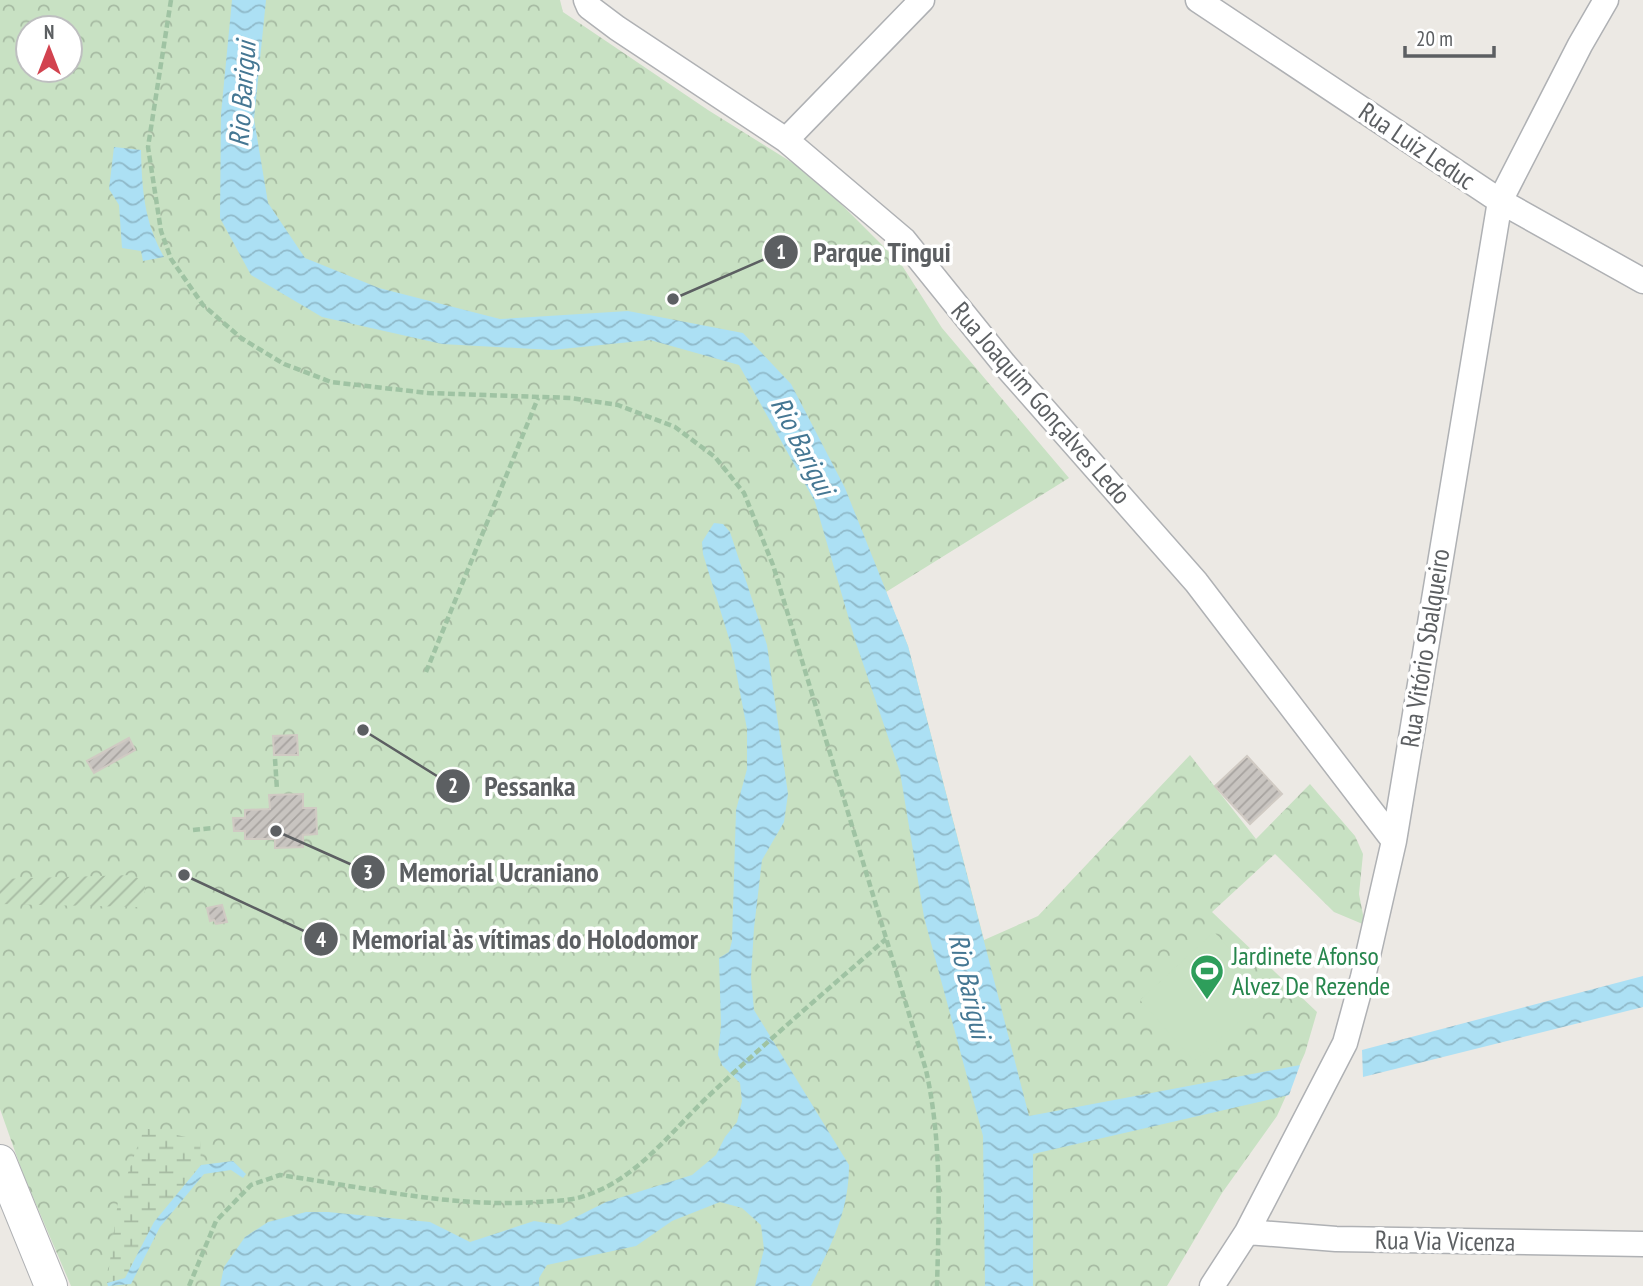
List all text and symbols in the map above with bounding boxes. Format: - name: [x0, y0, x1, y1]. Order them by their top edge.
- north arrow: [14, 14, 84, 84]
- scale bar: [1405, 14, 1494, 58]
- text: N: [44, 20, 54, 44]
- text: 20 m: [1416, 25, 1453, 52]
- water label: Rio Barigui: [219, 36, 264, 148]
- street label: Rua Luiz Leduc: [1353, 95, 1482, 197]
- callout: Parque Tingui: [764, 227, 965, 276]
- text: Parque Tingui: [813, 233, 951, 270]
- text: 1: [776, 238, 786, 265]
- street label: Rua Joaquim Gonçalves Ledo: [945, 295, 1138, 511]
- water label: Rio Barigui: [763, 390, 846, 505]
- street label: Rua Vitório Sbalqueiro: [1393, 546, 1456, 750]
- callout: Pessanka: [436, 761, 590, 810]
- text: Pessanka: [484, 767, 576, 804]
- text: 2: [448, 772, 458, 799]
- callout: Memorial Ucraniano: [350, 848, 613, 897]
- text: Memorial Ucraniano: [399, 853, 599, 890]
- text: 3: [363, 859, 373, 886]
- callout: Memorial às vítimas do Holodomor: [303, 915, 713, 964]
- text: Memorial às vítimas do Holodomor: [352, 920, 699, 957]
- text: 4: [316, 926, 326, 953]
- water label: Rio Barigui: [941, 930, 1001, 1046]
- place label: Jardinete Afonso Alvez De Rezende: [1231, 939, 1390, 1002]
- sports icon: Jardinete Afonso Alvez De Rezende: [1188, 952, 1226, 1001]
- street label: Rua Via Vicenza: [1375, 1223, 1516, 1258]

